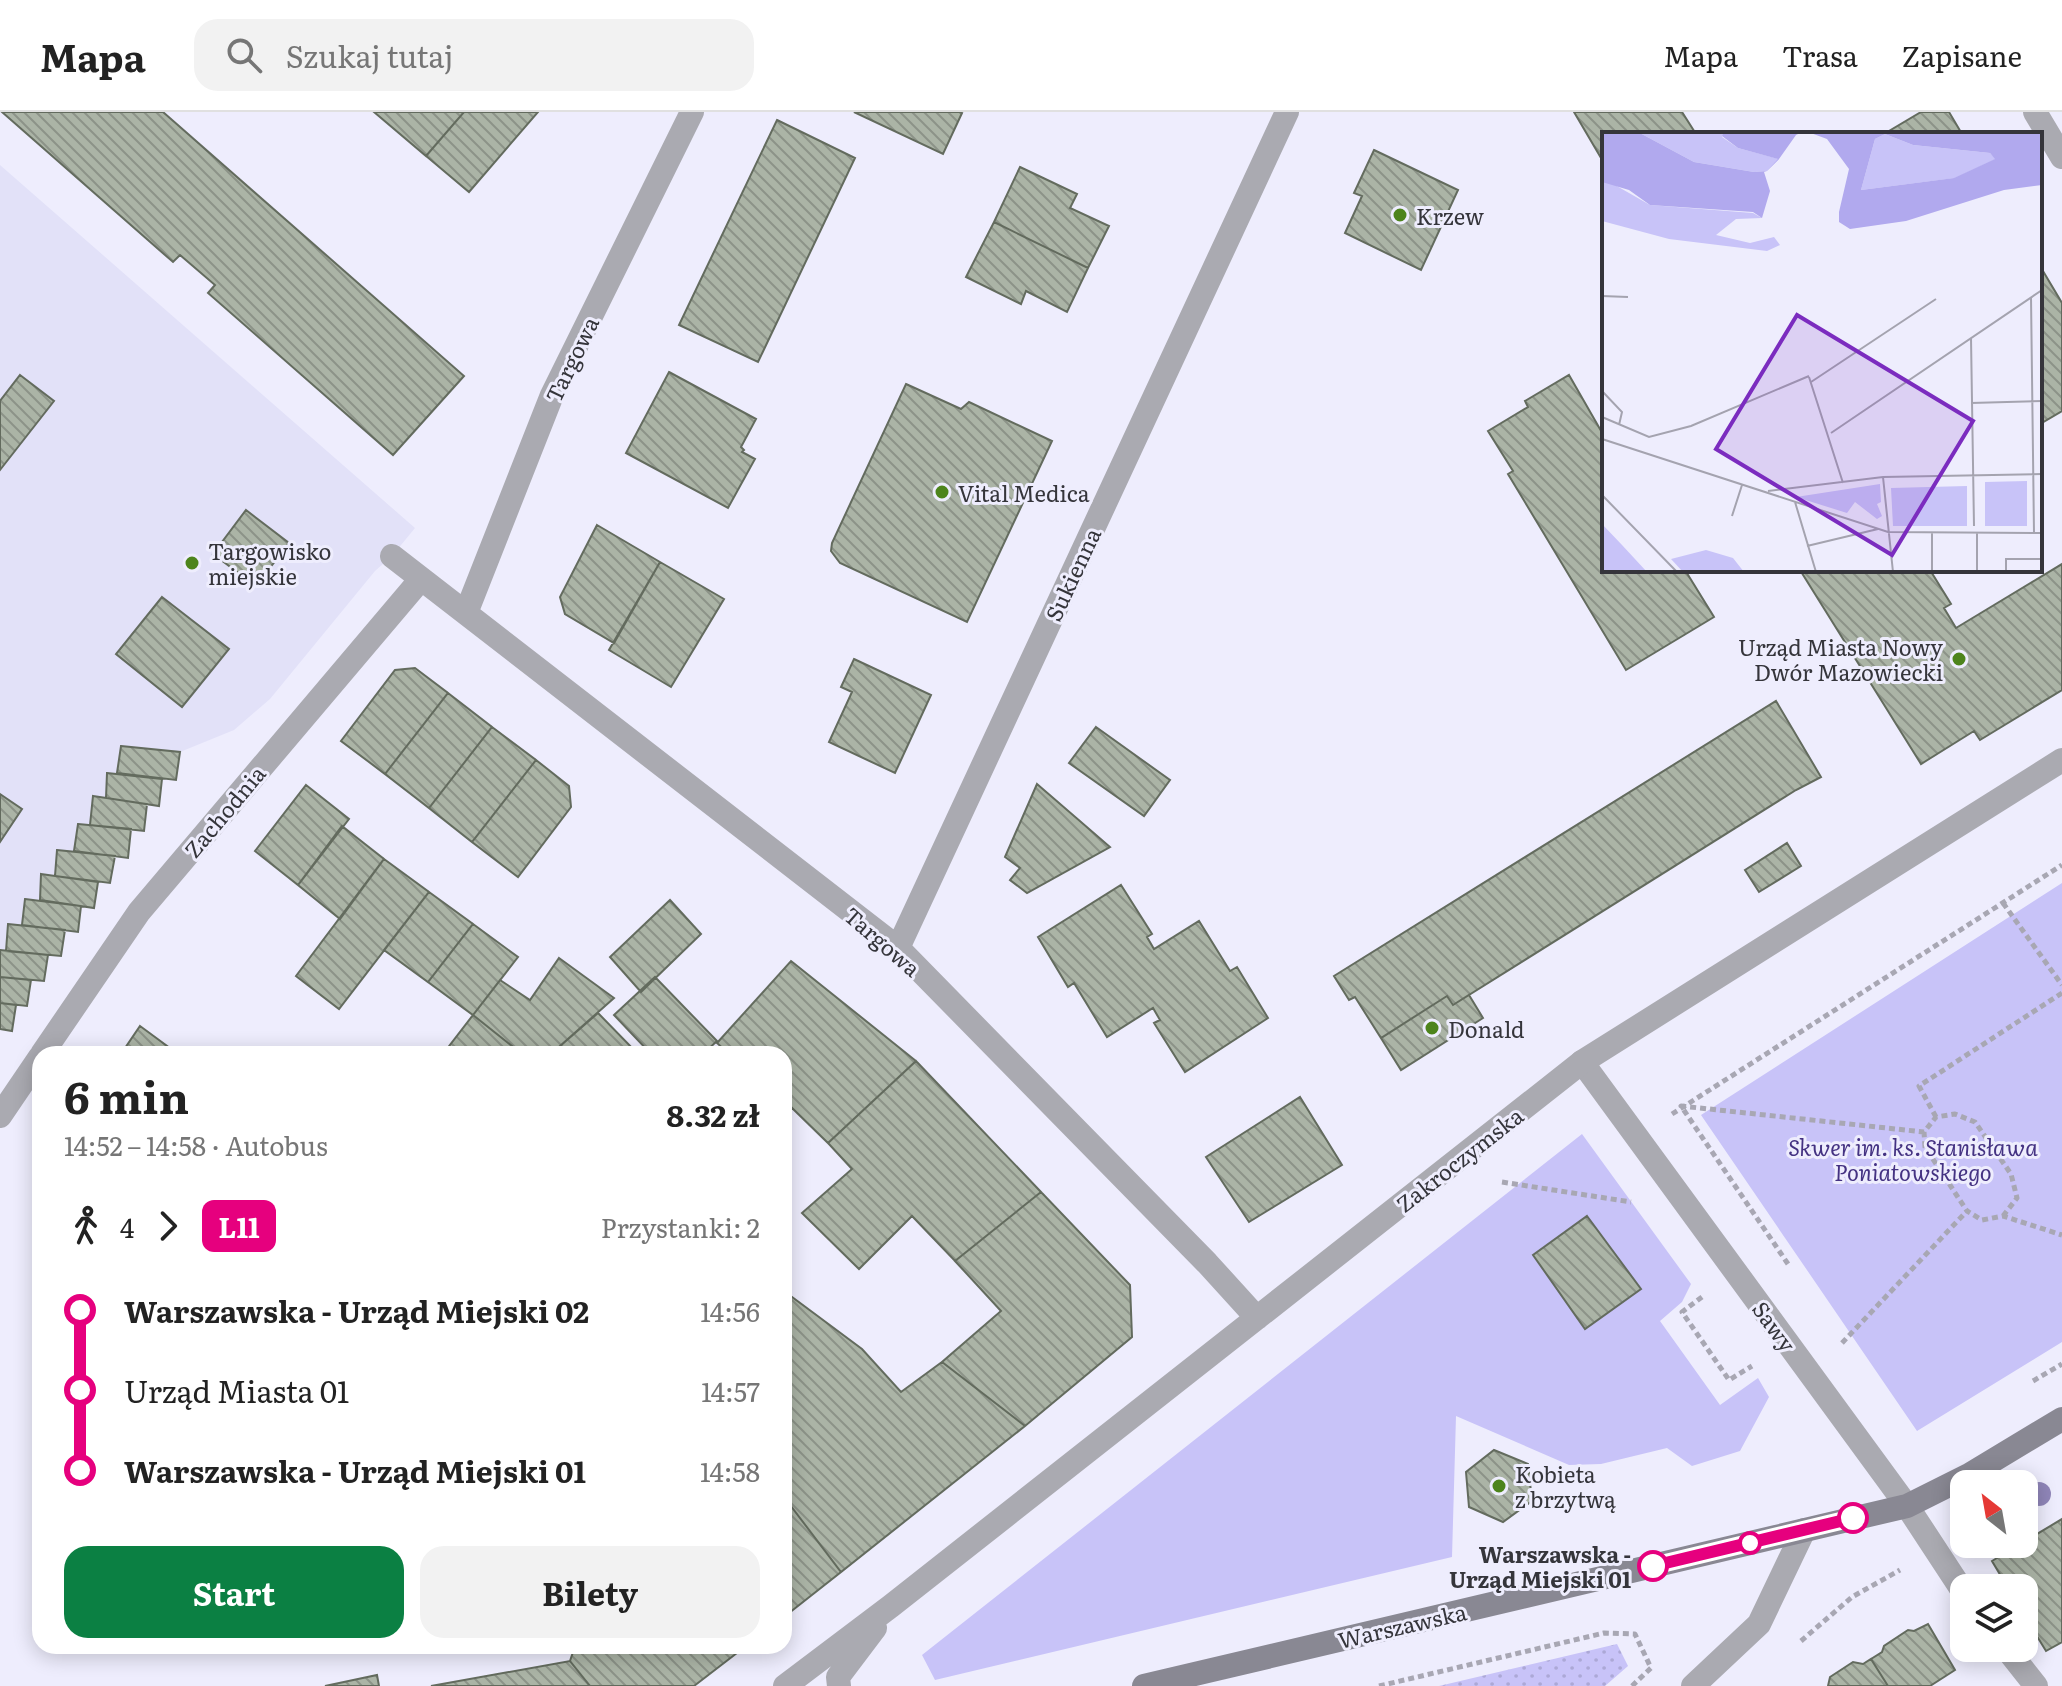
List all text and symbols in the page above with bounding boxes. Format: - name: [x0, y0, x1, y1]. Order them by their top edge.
- search box: [194, 19, 754, 91]
- text: Mapa: [40, 27, 146, 84]
- icon: search: [222, 33, 266, 77]
- text: Szukaj tutaj: [286, 33, 453, 77]
- text: Mapa: [1663, 34, 1738, 76]
- text: Trasa: [1782, 34, 1858, 76]
- text: Zapisane: [1902, 34, 2022, 76]
- inset map: [1602, 132, 2042, 572]
- place label: Krzew: [1416, 199, 1484, 232]
- marker: Krzew: [1391, 206, 1409, 224]
- street label: Targowa: [536, 310, 606, 407]
- place label: Vital Medica: [958, 476, 1090, 509]
- marker: Vital Medica: [933, 483, 951, 501]
- street label: Sukienna: [1036, 522, 1108, 626]
- place label: Targowisko miejskie: [208, 534, 332, 592]
- marker: Targowisko miejskie: [183, 554, 201, 572]
- place label: Urząd Miasta Nowy Dwór Mazowiecki: [1738, 630, 1943, 688]
- marker: Urząd Miasta Nowy Dwór Mazowiecki: [1950, 650, 1968, 668]
- street label: Zachodnia: [176, 758, 273, 864]
- street label: Targowa: [838, 898, 929, 984]
- place label: Donald: [1448, 1012, 1525, 1045]
- marker: Donald: [1423, 1019, 1441, 1037]
- text: 6 min: [64, 1062, 189, 1128]
- text: 8.32 zł: [667, 1092, 760, 1136]
- street label: Zakroczymska: [1388, 1099, 1530, 1219]
- text: 14:52 – 14:58 · Autobus: [64, 1125, 328, 1164]
- park label: Skwer im. ks. Stanisława Poniatowskiego: [1788, 1130, 2038, 1188]
- icon: walk: [64, 1204, 108, 1248]
- icon: forward: [146, 1204, 190, 1248]
- text: L11: [218, 1205, 260, 1247]
- text: 4: [120, 1207, 134, 1246]
- text: Przystanki: 2: [601, 1207, 760, 1246]
- text: Warszawska - Urząd Miejski 02: [124, 1288, 589, 1332]
- text: 14:56: [700, 1291, 760, 1330]
- street label: Sawy: [1745, 1294, 1805, 1358]
- text: Urząd Miasta 01: [124, 1368, 349, 1412]
- text: 14:57: [701, 1371, 760, 1410]
- text: Warszawska - Urząd Miejski 01: [124, 1448, 586, 1492]
- text: 14:58: [700, 1451, 760, 1490]
- place label: Kobieta z brzytwą: [1515, 1457, 1616, 1515]
- north arrow: [1950, 1470, 2038, 1558]
- map controls: [1950, 1470, 2038, 1662]
- marker: Kobieta z brzytwą: [1490, 1477, 1508, 1495]
- unlabelled marker: [1838, 1503, 1868, 1533]
- unlabelled marker: [1739, 1532, 1761, 1554]
- place label: Warszawska - Urząd Miejski 01: [1449, 1537, 1631, 1595]
- button: Start: [64, 1546, 404, 1638]
- button: Bilety: [420, 1546, 760, 1638]
- marker: Warszawska - Urząd Miejski 01: [1638, 1551, 1668, 1581]
- button: layers: [1950, 1574, 2038, 1662]
- street label: Warszawska: [1334, 1594, 1470, 1656]

